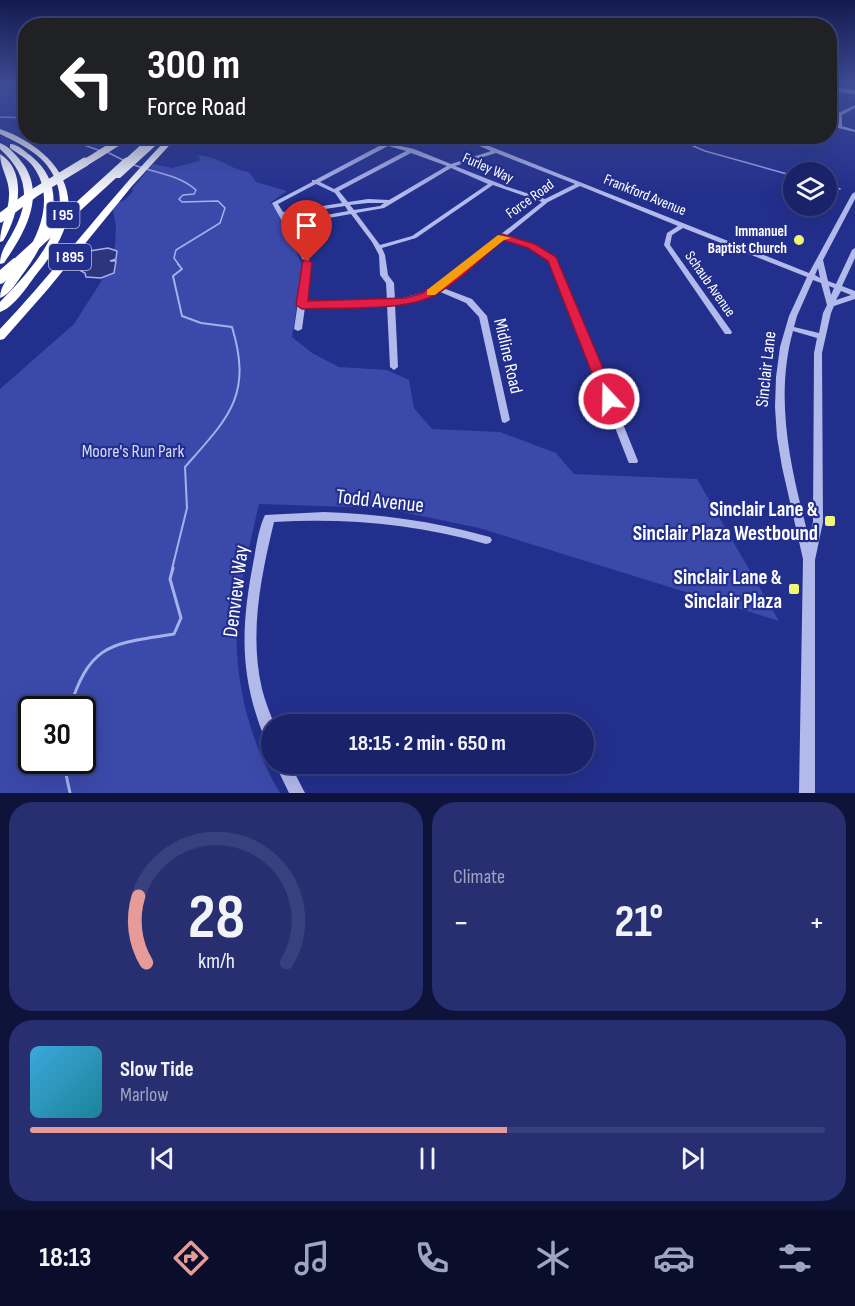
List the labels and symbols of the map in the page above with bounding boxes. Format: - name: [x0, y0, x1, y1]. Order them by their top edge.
- street label: Furley Way: [459, 148, 517, 188]
- street label: Frankford Avenue: [601, 170, 689, 220]
- street label: Force Road: [502, 175, 558, 223]
- pin: [281, 200, 332, 262]
- road number: I 95: [46, 202, 80, 228]
- place label: Immanuel Baptist Church: [708, 222, 787, 258]
- marker: Immanuel Baptist Church: [792, 233, 806, 247]
- road number: I 895: [49, 244, 91, 270]
- street label: Schaub Avenue: [680, 247, 740, 321]
- street label: Midline Road: [489, 316, 527, 396]
- street label: Sinclair Lane: [752, 330, 780, 408]
- position arrow: [577, 367, 641, 431]
- park label: Moore's Run Park: [82, 441, 184, 462]
- street label: Todd Avenue: [335, 484, 425, 518]
- place label: Sinclair Lane & Sinclair Plaza Westbound: [633, 497, 818, 546]
- marker: Sinclair Lane & Sinclair Plaza Westbound: [823, 514, 837, 528]
- street label: Denview Way: [218, 544, 254, 638]
- place label: Sinclair Lane & Sinclair Plaza: [673, 565, 782, 614]
- marker: Sinclair Lane & Sinclair Plaza: [787, 582, 801, 596]
- speed limit sign: 30: [18, 696, 96, 774]

